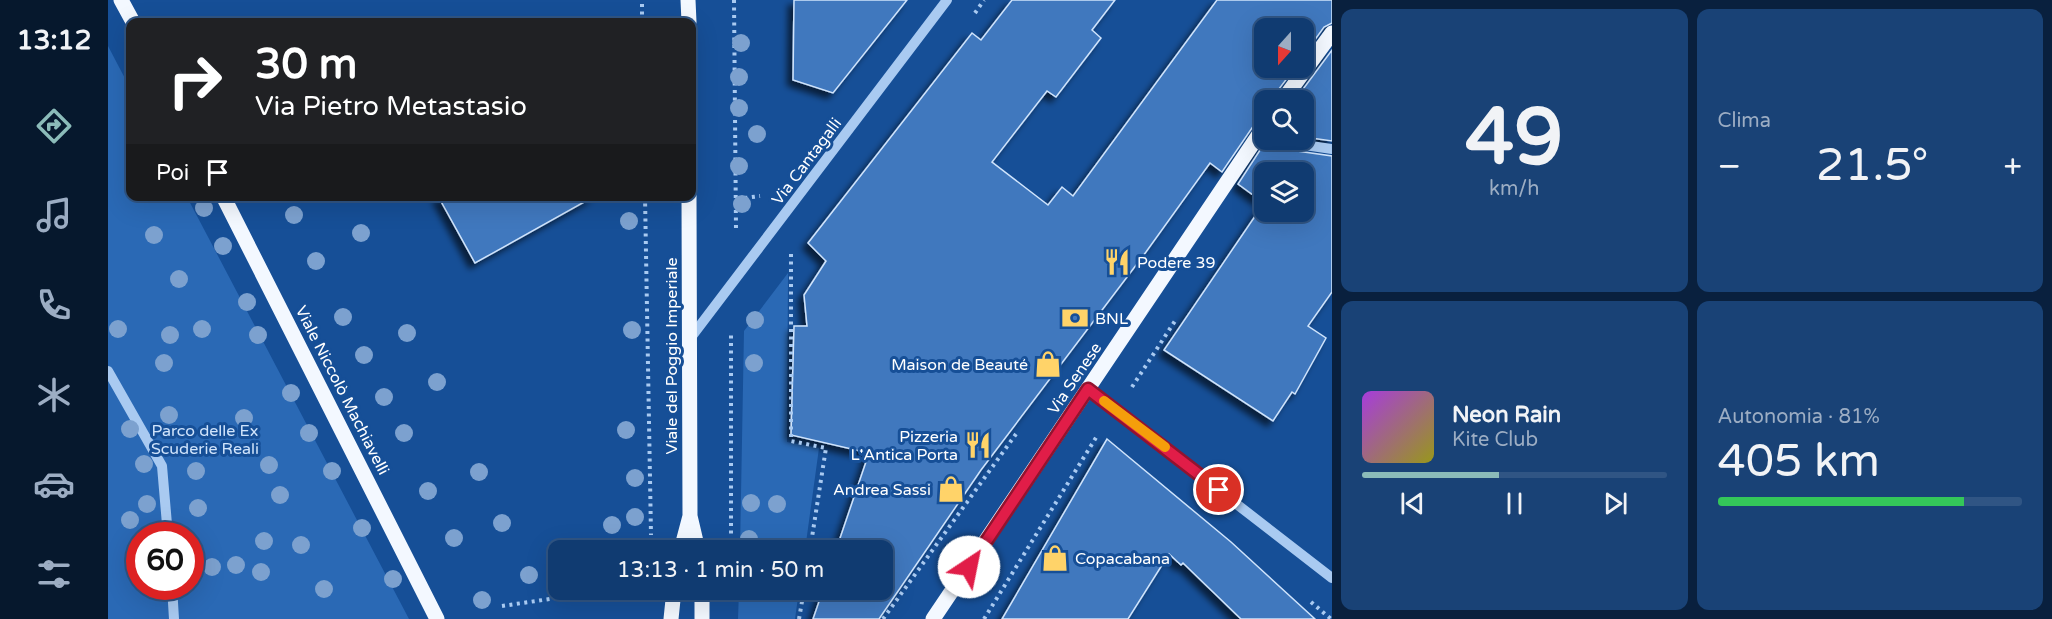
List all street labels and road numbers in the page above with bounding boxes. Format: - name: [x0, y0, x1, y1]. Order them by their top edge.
- street label: Via Cantagalli: [768, 114, 846, 209]
- street label: Viale del Poggio Imperiale: [662, 257, 682, 455]
- street label: Viale Niccolò Machiavelli: [291, 302, 394, 478]
- street label: Via Senese: [1043, 339, 1106, 418]

